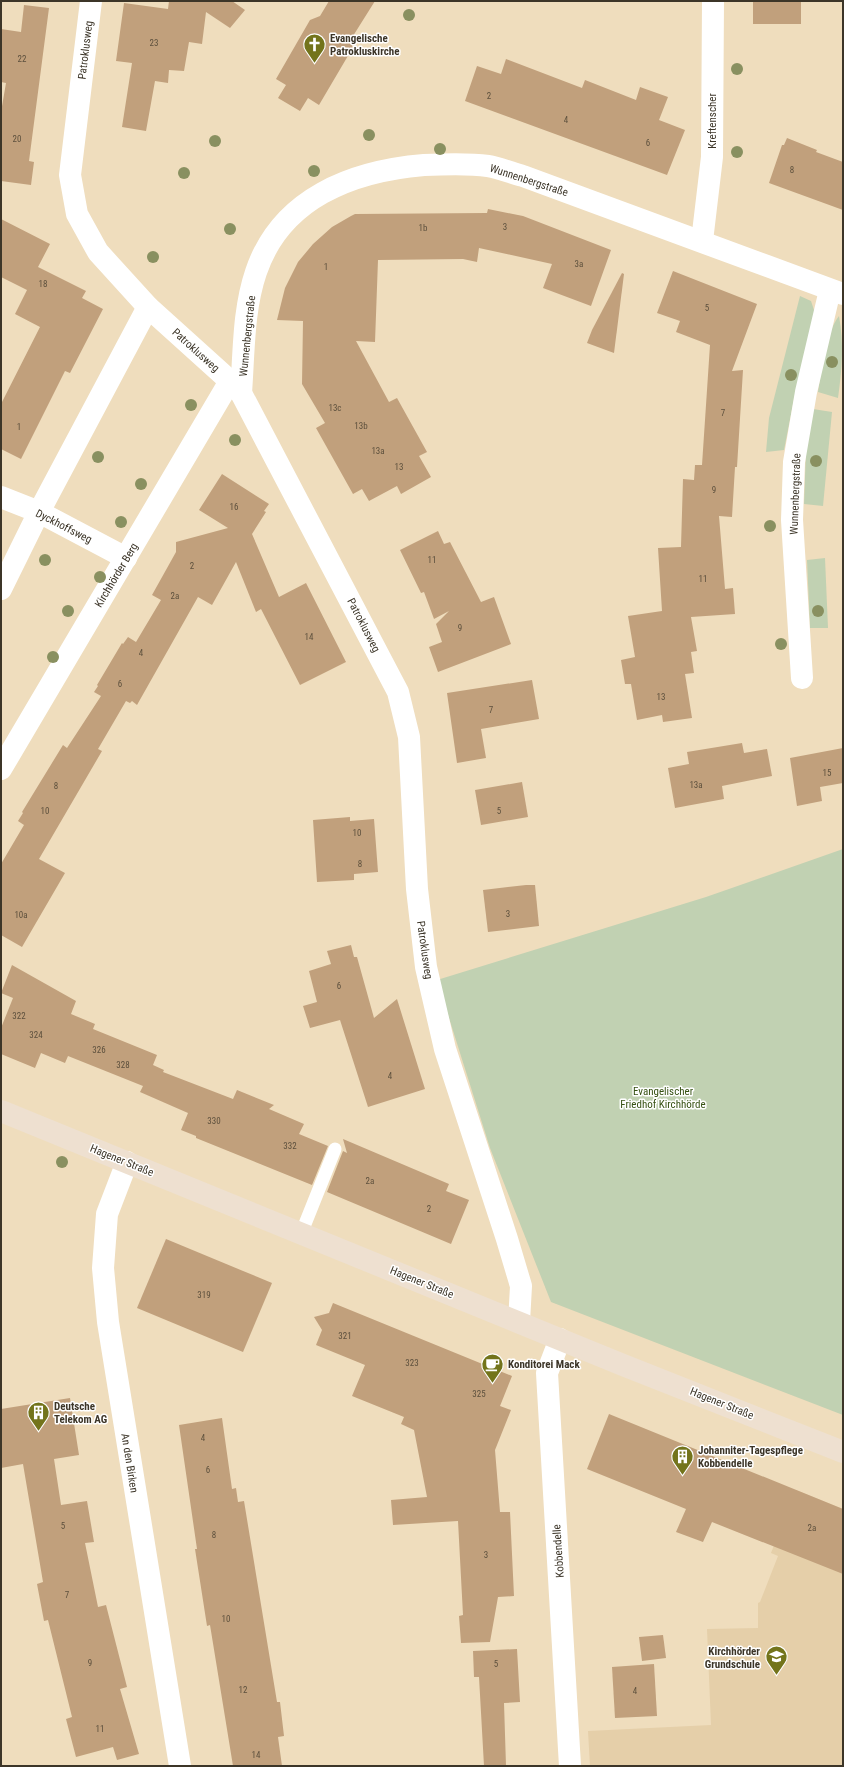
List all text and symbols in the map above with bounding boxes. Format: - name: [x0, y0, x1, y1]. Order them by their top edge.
- street label: Patroklusweg: [75, 20, 96, 80]
- church icon: Evangelische Patrokluskirche: [301, 31, 327, 64]
- place label: Evangelische Patrokluskirche: [330, 32, 399, 58]
- house number: 23: [150, 38, 158, 48]
- house number: 22: [18, 54, 27, 64]
- house number: 2: [487, 91, 492, 101]
- street label: Kreftenscher: [706, 93, 719, 149]
- house number: 4: [564, 115, 569, 125]
- house number: 20: [13, 134, 21, 144]
- house number: 6: [646, 138, 650, 148]
- street label: Wunnenbergstraße: [488, 162, 570, 199]
- house number: 8: [790, 165, 794, 175]
- house number: 3: [503, 222, 507, 232]
- house number: 1b: [419, 223, 428, 233]
- house number: 3a: [575, 259, 583, 269]
- house number: 1: [324, 262, 328, 272]
- house number: 18: [39, 279, 47, 289]
- street label: Wunnenbergstraße: [237, 295, 258, 377]
- house number: 5: [705, 303, 710, 313]
- street label: Patroklusweg: [169, 326, 222, 375]
- house number: 13c: [328, 403, 342, 413]
- house number: 7: [721, 408, 726, 418]
- house number: 13b: [354, 421, 368, 431]
- house number: 1: [17, 422, 21, 432]
- house number: 13a: [371, 446, 385, 456]
- street label: Wunnenbergstraße: [788, 453, 803, 535]
- house number: 13: [395, 462, 403, 472]
- house number: 9: [712, 485, 716, 495]
- house number: 16: [230, 502, 238, 512]
- street label: Dyckhoffsweg: [33, 507, 94, 546]
- street label: Kirchhörder Berg: [92, 541, 141, 610]
- house number: 11: [428, 555, 436, 565]
- house number: 2: [190, 561, 195, 571]
- house number: 11: [699, 574, 707, 584]
- house number: 2a: [171, 591, 179, 601]
- street label: Patroklusweg: [344, 596, 383, 654]
- house number: 9: [458, 623, 462, 633]
- house number: 14: [305, 632, 314, 642]
- house number: 4: [139, 648, 144, 658]
- house number: 6: [118, 679, 122, 689]
- house number: 13: [657, 692, 665, 702]
- house number: 7: [489, 705, 494, 715]
- house number: 15: [823, 768, 832, 778]
- house number: 13a: [689, 780, 703, 790]
- house number: 8: [54, 781, 58, 791]
- house number: 10: [41, 806, 49, 816]
- house number: 5: [497, 806, 502, 816]
- house number: 10: [353, 828, 361, 838]
- house number: 8: [358, 859, 362, 869]
- house number: 3: [506, 909, 510, 919]
- house number: 10a: [14, 910, 28, 920]
- street label: Patroklusweg: [414, 920, 435, 980]
- house number: 6: [337, 981, 341, 991]
- house number: 322: [12, 1011, 26, 1021]
- house number: 324: [29, 1030, 43, 1040]
- house number: 326: [92, 1045, 106, 1055]
- house number: 328: [116, 1060, 130, 1070]
- house number: 4: [388, 1071, 393, 1081]
- park label: Evangelischer Friedhof Kirchhörde: [620, 1085, 706, 1111]
- house number: 330: [207, 1116, 221, 1126]
- house number: 332: [283, 1141, 297, 1151]
- street label: Hagener Straße: [88, 1142, 155, 1179]
- house number: 2a: [366, 1176, 374, 1186]
- house number: 2: [427, 1204, 432, 1214]
- street label: Hagener Straße: [388, 1264, 455, 1301]
- house number: 319: [197, 1290, 211, 1300]
- house number: 321: [338, 1331, 352, 1341]
- cafe icon: Konditorei Mack: [479, 1351, 505, 1384]
- house number: 323: [405, 1358, 419, 1368]
- place label: Konditorei Mack: [508, 1358, 580, 1371]
- street label: Hagener Straße: [688, 1385, 755, 1422]
- house number: 325: [472, 1389, 486, 1399]
- building icon: Deutsche Telekom AG: [25, 1399, 51, 1432]
- place label: Deutsche Telekom AG: [54, 1400, 107, 1426]
- street label: An den Birken: [118, 1432, 141, 1494]
- house number: 4: [201, 1433, 206, 1443]
- building icon: Johanniter-Tagespflege Kobbendelle: [669, 1443, 695, 1476]
- place label: Johanniter-Tagespflege Kobbendelle: [698, 1444, 803, 1470]
- house number: 6: [206, 1465, 210, 1475]
- house number: 5: [61, 1521, 66, 1531]
- house number: 2a: [808, 1523, 816, 1533]
- street label: Kobbendelle: [550, 1524, 567, 1578]
- house number: 8: [212, 1530, 216, 1540]
- house number: 3: [484, 1550, 488, 1560]
- house number: 7: [65, 1590, 70, 1600]
- house number: 10: [222, 1614, 230, 1624]
- school or university icon: Kirchhörder Grundschule: [763, 1644, 789, 1677]
- place label: Kirchhörder Grundschule: [705, 1645, 760, 1671]
- house number: 9: [88, 1658, 92, 1668]
- house number: 5: [494, 1659, 499, 1669]
- house number: 12: [239, 1685, 248, 1695]
- house number: 4: [633, 1686, 638, 1696]
- house number: 11: [96, 1724, 104, 1734]
- house number: 14: [252, 1750, 261, 1760]

